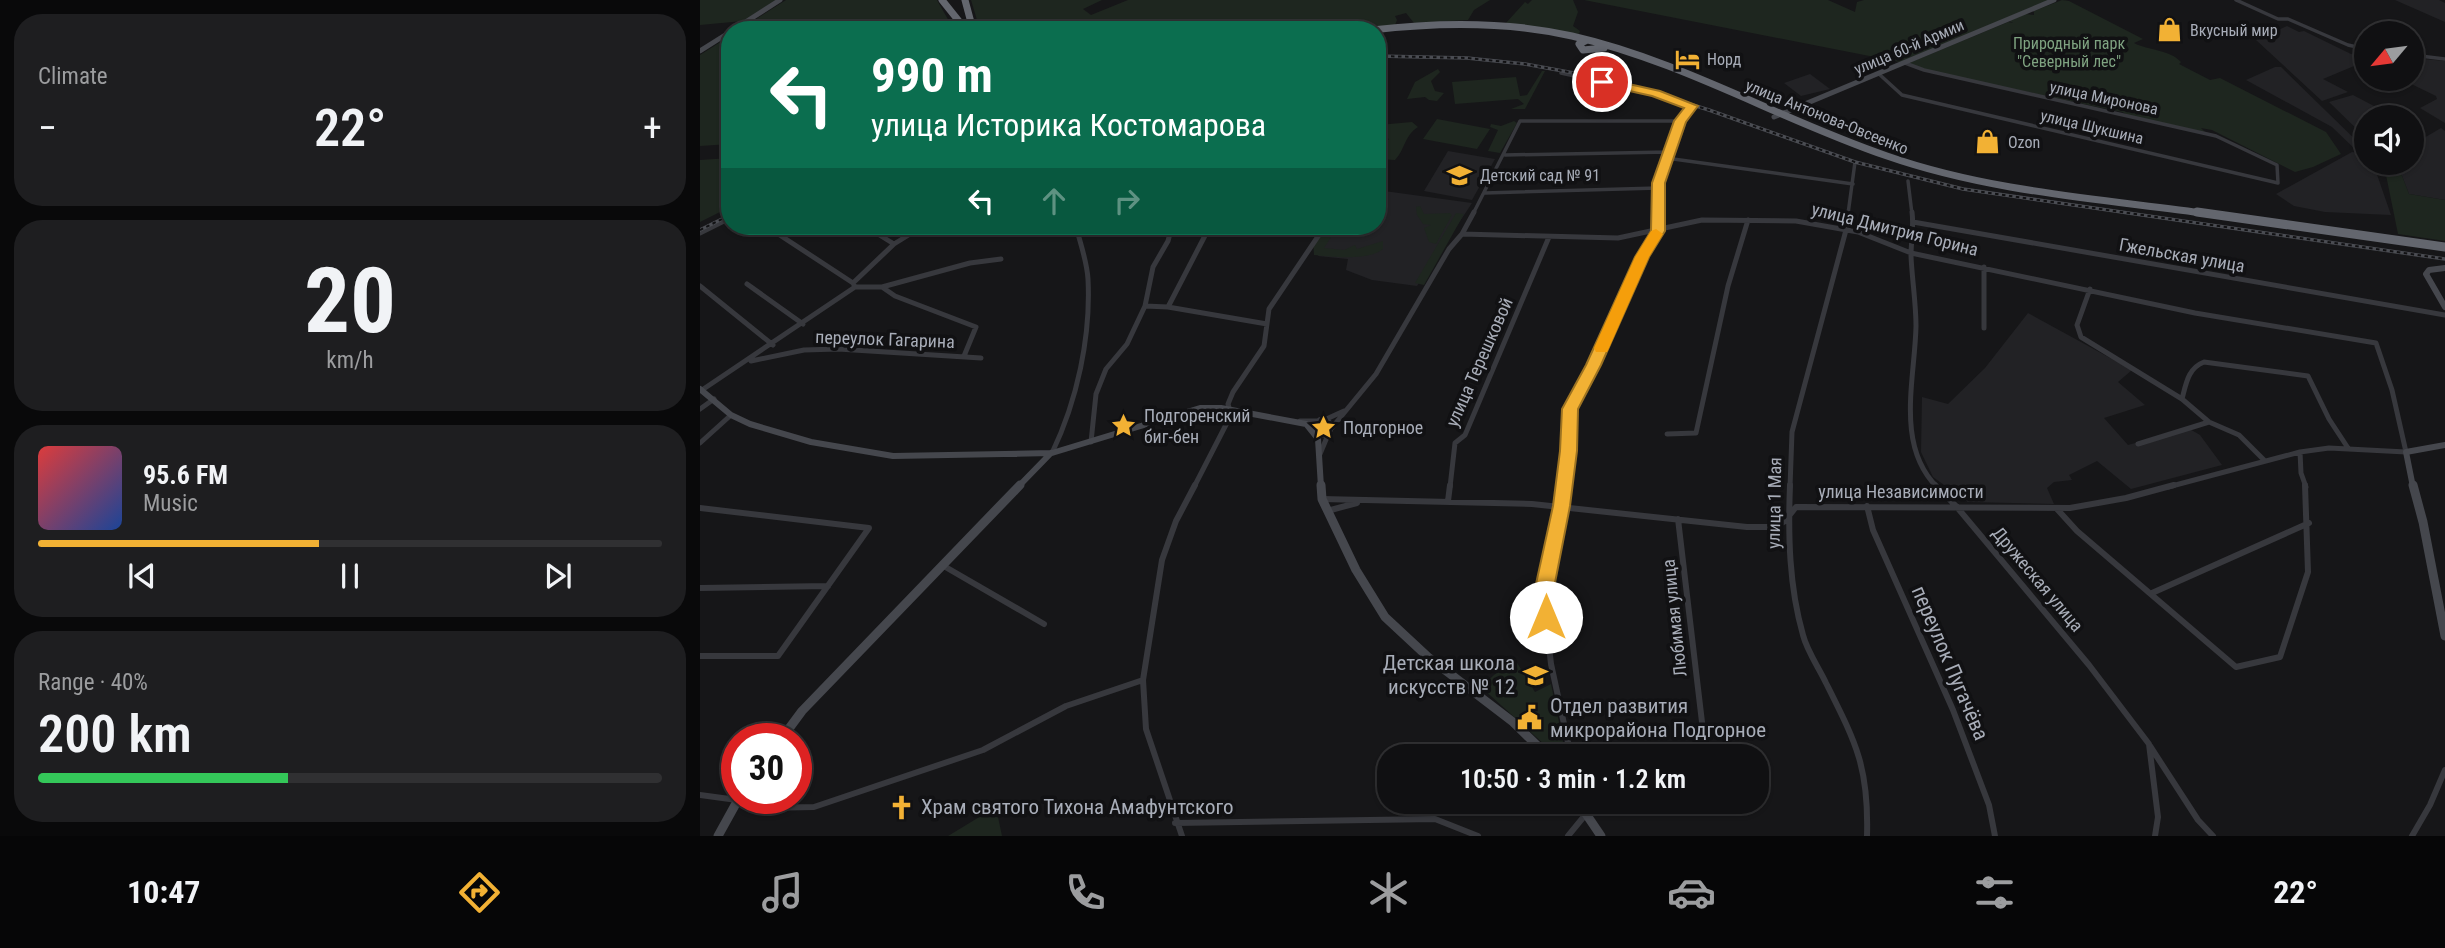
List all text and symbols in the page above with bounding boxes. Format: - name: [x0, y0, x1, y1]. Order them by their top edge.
- street label: улица 60-й Армии: [1851, 15, 1967, 79]
- shop icon: Вкусный мир: [2156, 16, 2184, 44]
- place label: Вкусный мир: [2190, 21, 2278, 40]
- north arrow: [2354, 21, 2424, 91]
- map controls: [2354, 21, 2424, 175]
- park label: Природный парк "Северный лес": [2013, 34, 2125, 71]
- hotel icon: Норд: [1673, 45, 1701, 73]
- text: 990 m: [871, 47, 993, 104]
- icon: left: [756, 49, 847, 140]
- place label: Норд: [1707, 50, 1742, 69]
- pin: [1572, 52, 1632, 112]
- text: Climate: [38, 63, 108, 90]
- icon: arrive: [1583, 63, 1621, 101]
- street label: улица Антонова-Овсеенко: [1743, 76, 1911, 158]
- street label: улица Миронова: [2048, 77, 2160, 119]
- text: 22°: [314, 98, 386, 159]
- button: sound: [2354, 105, 2424, 175]
- text: −: [38, 106, 57, 150]
- text: +: [643, 106, 662, 150]
- text: улица Историка Костомарова: [871, 106, 1266, 144]
- street label: улица Шукшина: [2039, 106, 2145, 148]
- shop icon: Ozon: [1974, 128, 2002, 156]
- place label: Ozon: [2008, 133, 2040, 152]
- school or university icon: Детский сад № 91: [1446, 161, 1474, 189]
- place label: Детский сад № 91: [1480, 166, 1600, 185]
- icon: left: [962, 182, 1000, 220]
- icon: ahead: [1035, 182, 1073, 220]
- icon: right: [1108, 182, 1146, 220]
- street label: улица Дмитрия Горина: [1810, 198, 1980, 260]
- street label: Гжельская улица: [2117, 234, 2247, 276]
- text: 20: [304, 248, 396, 354]
- street label: улица Терешковой: [1441, 294, 1517, 430]
- street label: переулок Гагарина: [815, 326, 955, 352]
- text: km/h: [326, 347, 374, 374]
- place label: Подгоренский биг-бен: [1144, 405, 1251, 447]
- place icon: Подгоренский биг-бен: [1110, 411, 1138, 439]
- place icon: Подгорное: [1309, 413, 1337, 441]
- place label: Подгорное: [1343, 417, 1423, 438]
- street label: улица 1 Мая: [1763, 457, 1785, 549]
- text: 95.6 FM: [143, 460, 228, 490]
- street label: улица Независимости: [1818, 481, 1984, 502]
- text: Music: [143, 490, 198, 517]
- street label: Дружеская улица: [1988, 522, 2088, 636]
- icon: previous: [123, 557, 161, 595]
- icon: pause: [331, 557, 369, 595]
- icon: next: [539, 557, 577, 595]
- street label: Любимая улица: [1657, 558, 1691, 678]
- position arrow: [1509, 580, 1583, 654]
- street label: переулок Пугачёва: [1907, 582, 1993, 744]
- place label: Детская школа искусств № 12: [1383, 651, 1515, 699]
- school or university icon: Детская школа искусств № 12: [1521, 661, 1549, 689]
- text: Range · 40%: [38, 669, 148, 696]
- place label: Отдел развития микрорайона Подгорное: [1550, 694, 1766, 742]
- text: 200 km: [38, 704, 192, 765]
- public building icon: Отдел развития микрорайона Подгорное: [1516, 704, 1544, 732]
- speed limit sign: 30: [721, 723, 812, 814]
- text: 10:50 · 3 min · 1.2 km: [1460, 764, 1686, 794]
- church icon: Храм святого Тихона Амафунтского: [887, 793, 915, 821]
- place label: Храм святого Тихона Амафунтского: [921, 795, 1234, 819]
- icon: directions: [455, 868, 504, 917]
- icon: music: [758, 868, 807, 917]
- icon: phone: [1061, 868, 1110, 917]
- icon: climate: [1364, 868, 1413, 917]
- icon: car: [1667, 868, 1716, 917]
- icon: filters: [1970, 868, 2019, 917]
- text: 10:47: [127, 873, 200, 911]
- text: 22°: [2273, 873, 2318, 911]

